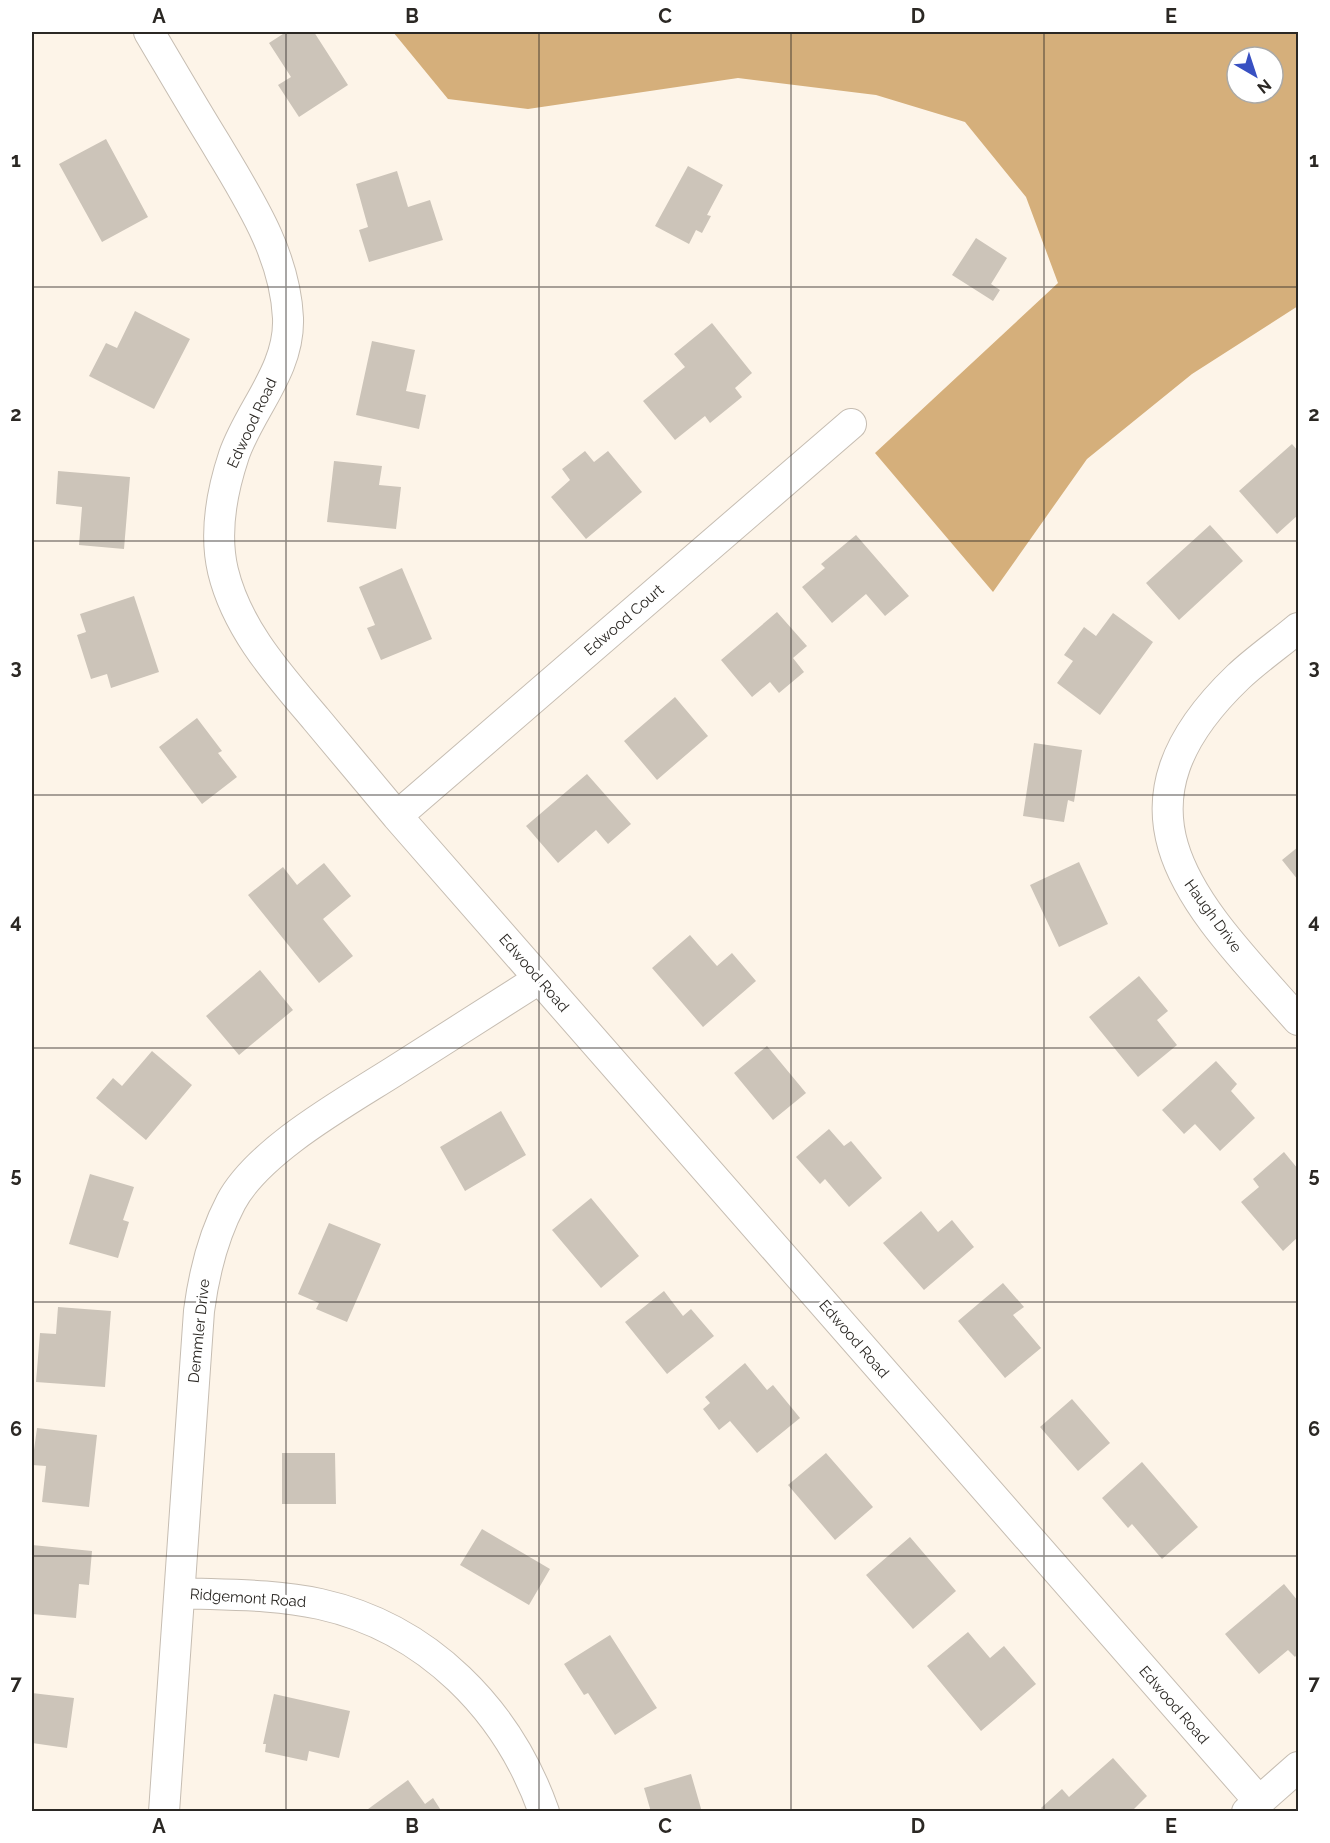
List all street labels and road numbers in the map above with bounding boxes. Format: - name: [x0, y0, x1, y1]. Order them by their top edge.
- street label: Edwood Road: [223, 375, 281, 471]
- street label: Edwood Court: [581, 581, 667, 659]
- street label: Haugh Drive: [1181, 876, 1246, 956]
- street label: Edwood Road: [495, 930, 573, 1016]
- street label: Demmler Drive: [185, 1278, 213, 1384]
- street label: Edwood Road: [815, 1296, 893, 1382]
- street label: Ridgemont Road: [189, 1585, 307, 1611]
- street label: Edwood Road: [1135, 1662, 1213, 1748]

